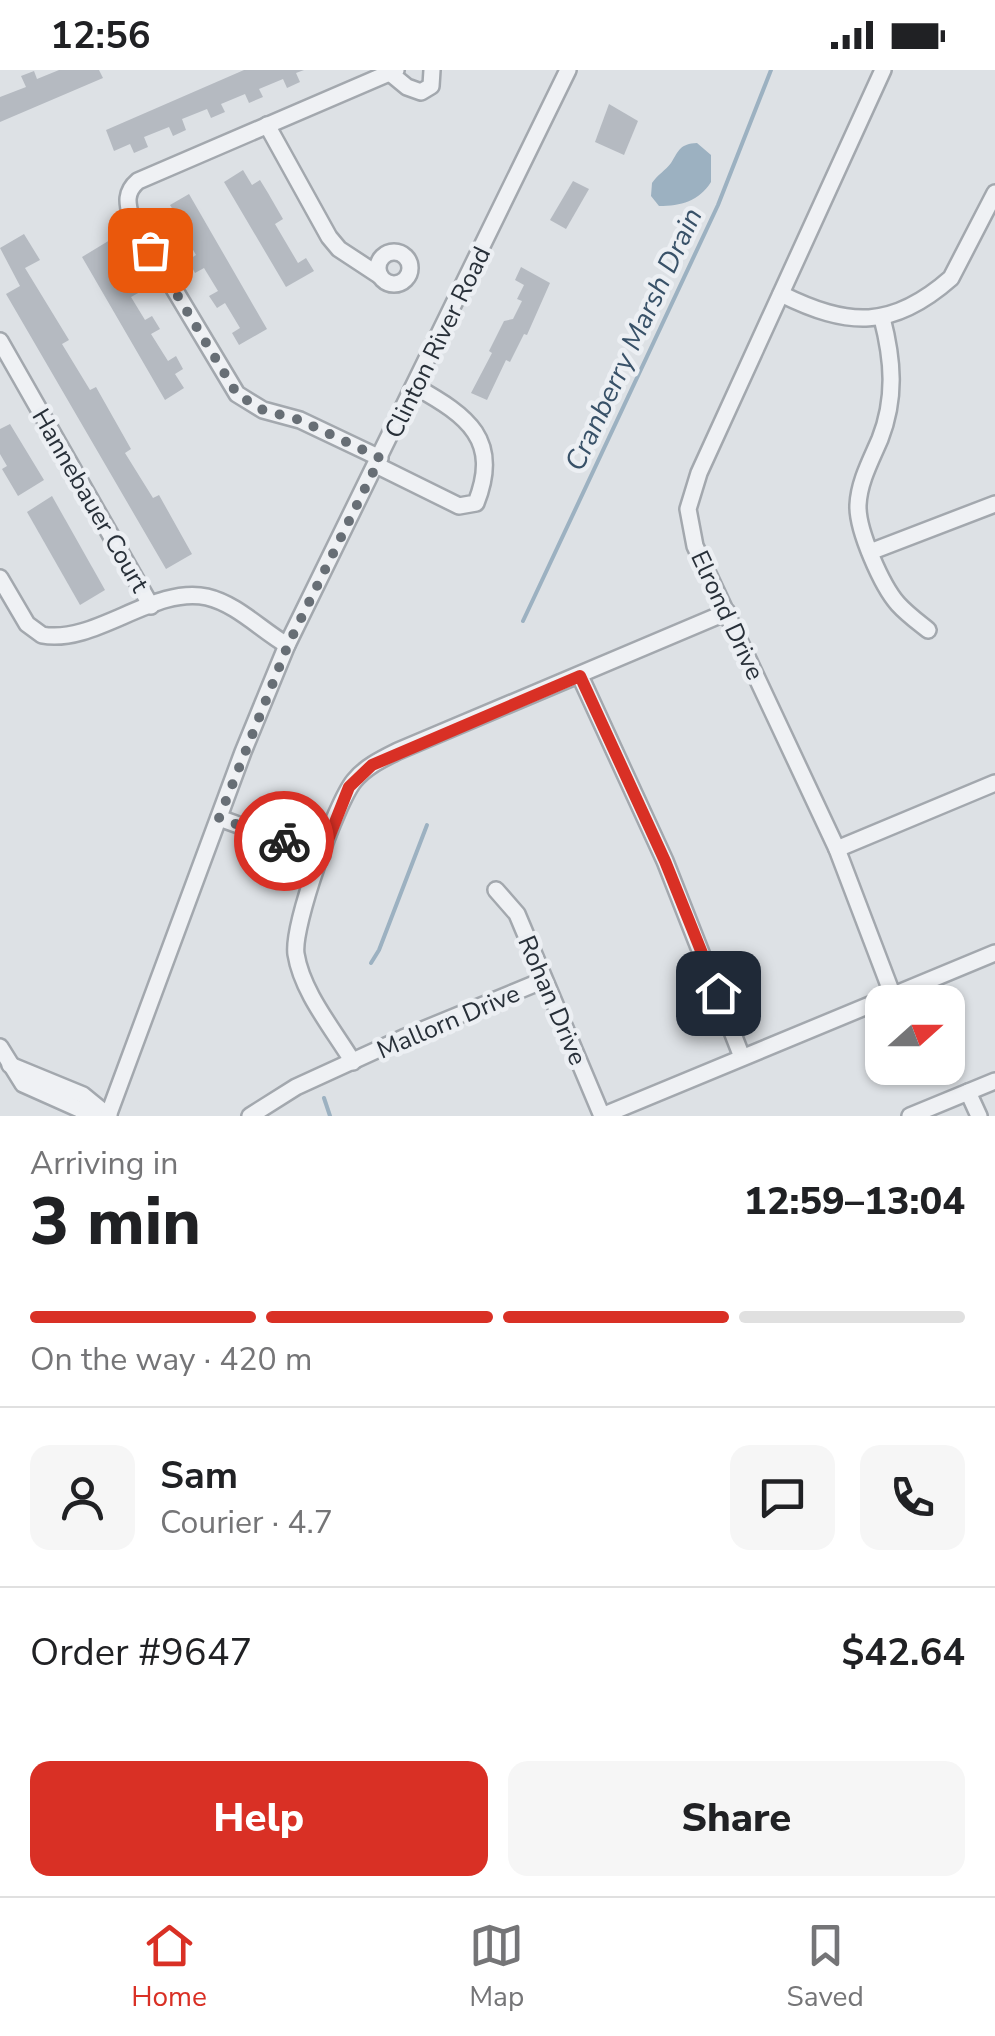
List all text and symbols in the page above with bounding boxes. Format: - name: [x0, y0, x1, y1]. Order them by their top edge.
- text: 12:56: [50, 10, 151, 61]
- water label: Cranberry Marsh Drain: [556, 202, 712, 477]
- pin: [108, 208, 193, 293]
- icon: bag: [123, 223, 178, 278]
- street label: Clinton River Road: [377, 241, 499, 444]
- street label: Hannebauer Court: [24, 402, 157, 599]
- street label: Elrond Drive: [682, 545, 772, 686]
- courier: [234, 791, 334, 891]
- icon: bike: [257, 814, 312, 869]
- street label: Rohan Drive: [510, 930, 595, 1070]
- pin: [676, 951, 761, 1036]
- icon: home: [691, 966, 746, 1021]
- street label: Mallorn Drive: [372, 977, 525, 1067]
- north arrow: [865, 985, 965, 1085]
- map controls: [865, 985, 965, 1085]
- text: Arriving in: [30, 1142, 178, 1185]
- text: 12:59–13:04: [744, 1176, 965, 1227]
- text: 3 min: [30, 1178, 201, 1267]
- text: On the way · 420 m: [30, 1338, 312, 1381]
- button: person: [30, 1445, 135, 1550]
- button: chat: [730, 1445, 835, 1550]
- button: phone: [860, 1445, 965, 1550]
- text: Sam: [160, 1450, 238, 1501]
- text: Courier · 4.7: [160, 1501, 333, 1544]
- text: Order #9647: [30, 1627, 252, 1678]
- text: $42.64: [842, 1627, 965, 1678]
- button: Help: [30, 1761, 488, 1876]
- button: Share: [508, 1761, 965, 1876]
- tab: Home: [131, 1918, 207, 2016]
- tab: Map: [469, 1918, 524, 2016]
- tab: Saved: [786, 1918, 864, 2016]

